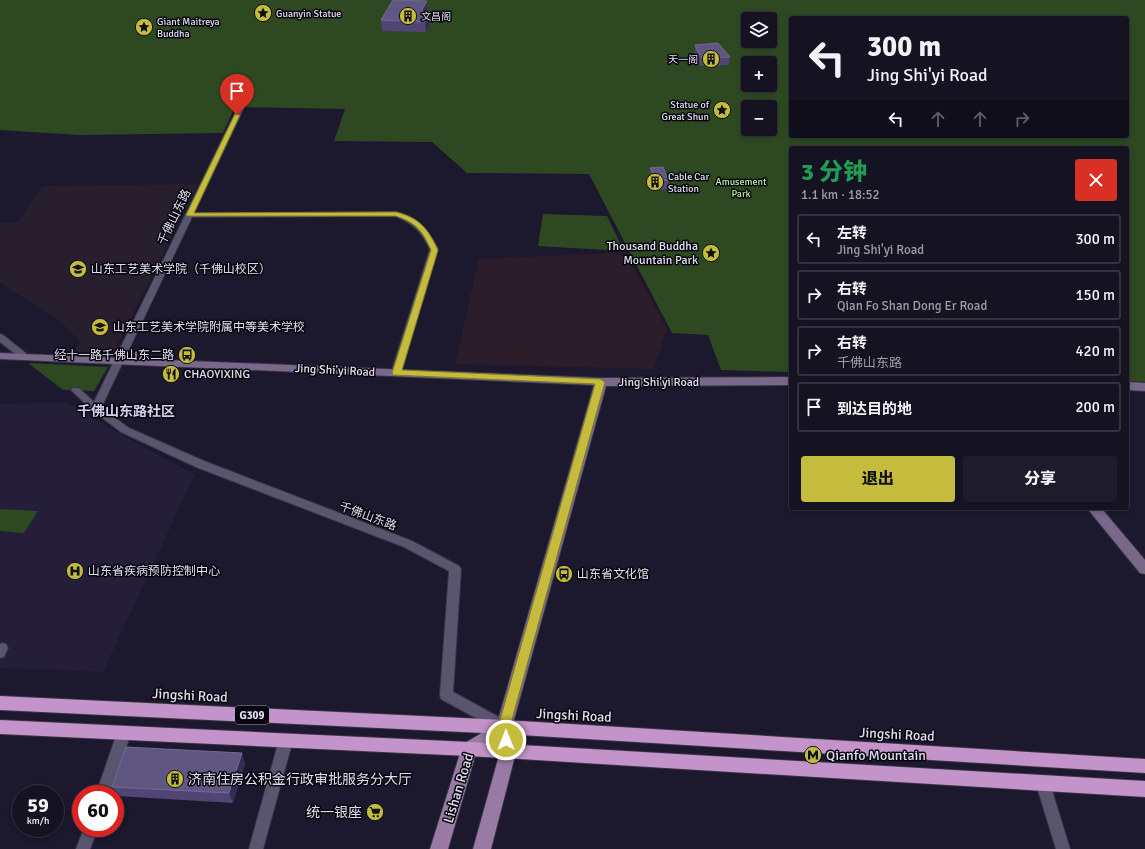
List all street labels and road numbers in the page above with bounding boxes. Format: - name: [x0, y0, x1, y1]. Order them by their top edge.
- street label: 千佛山东路: [155, 187, 194, 247]
- street label: Jing Shi'yi Road: [294, 361, 375, 380]
- street label: Jing Shi'yi Road: [619, 375, 699, 390]
- street label: 千佛山东路: [337, 499, 399, 534]
- street label: Jingshi Road: [152, 685, 228, 706]
- street label: Jingshi Road: [536, 705, 612, 726]
- road number: G309: [235, 706, 269, 724]
- street label: Jingshi Road: [859, 724, 935, 745]
- street label: Lishan Road: [440, 751, 477, 825]

